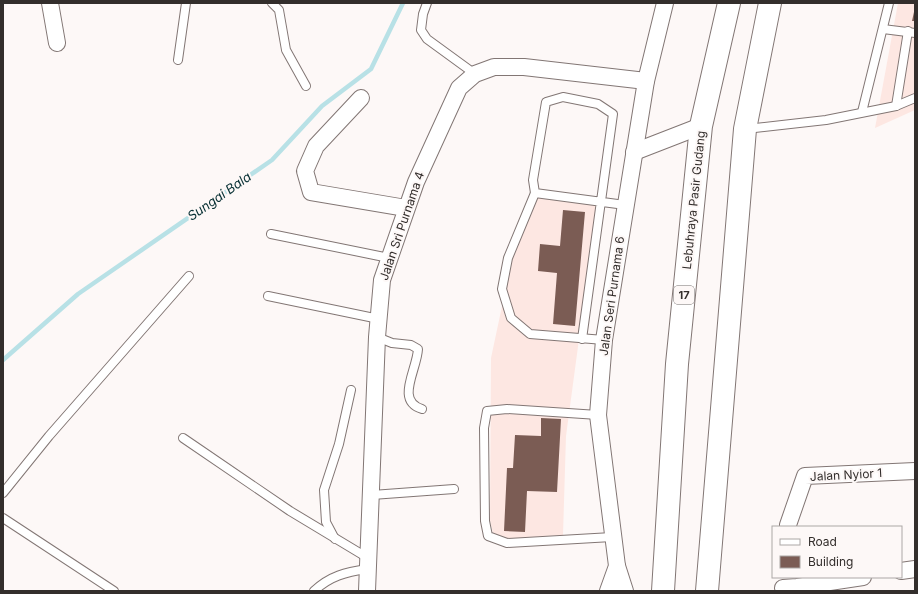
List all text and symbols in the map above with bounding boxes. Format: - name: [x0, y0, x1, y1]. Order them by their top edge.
- street label: Lebuhraya Pasir Gudang: [679, 130, 708, 270]
- water label: Sungai Bala: [184, 168, 254, 224]
- street label: Jalan Sri Purnama 4: [376, 169, 427, 282]
- street label: Jalan Seri Purnama 6: [596, 235, 627, 357]
- road number: 17: [674, 286, 694, 304]
- street label: Jalan Nyior 1: [809, 465, 883, 484]
- legend: [772, 526, 902, 578]
- text: Road: [808, 534, 837, 549]
- text: Building: [808, 554, 853, 569]

